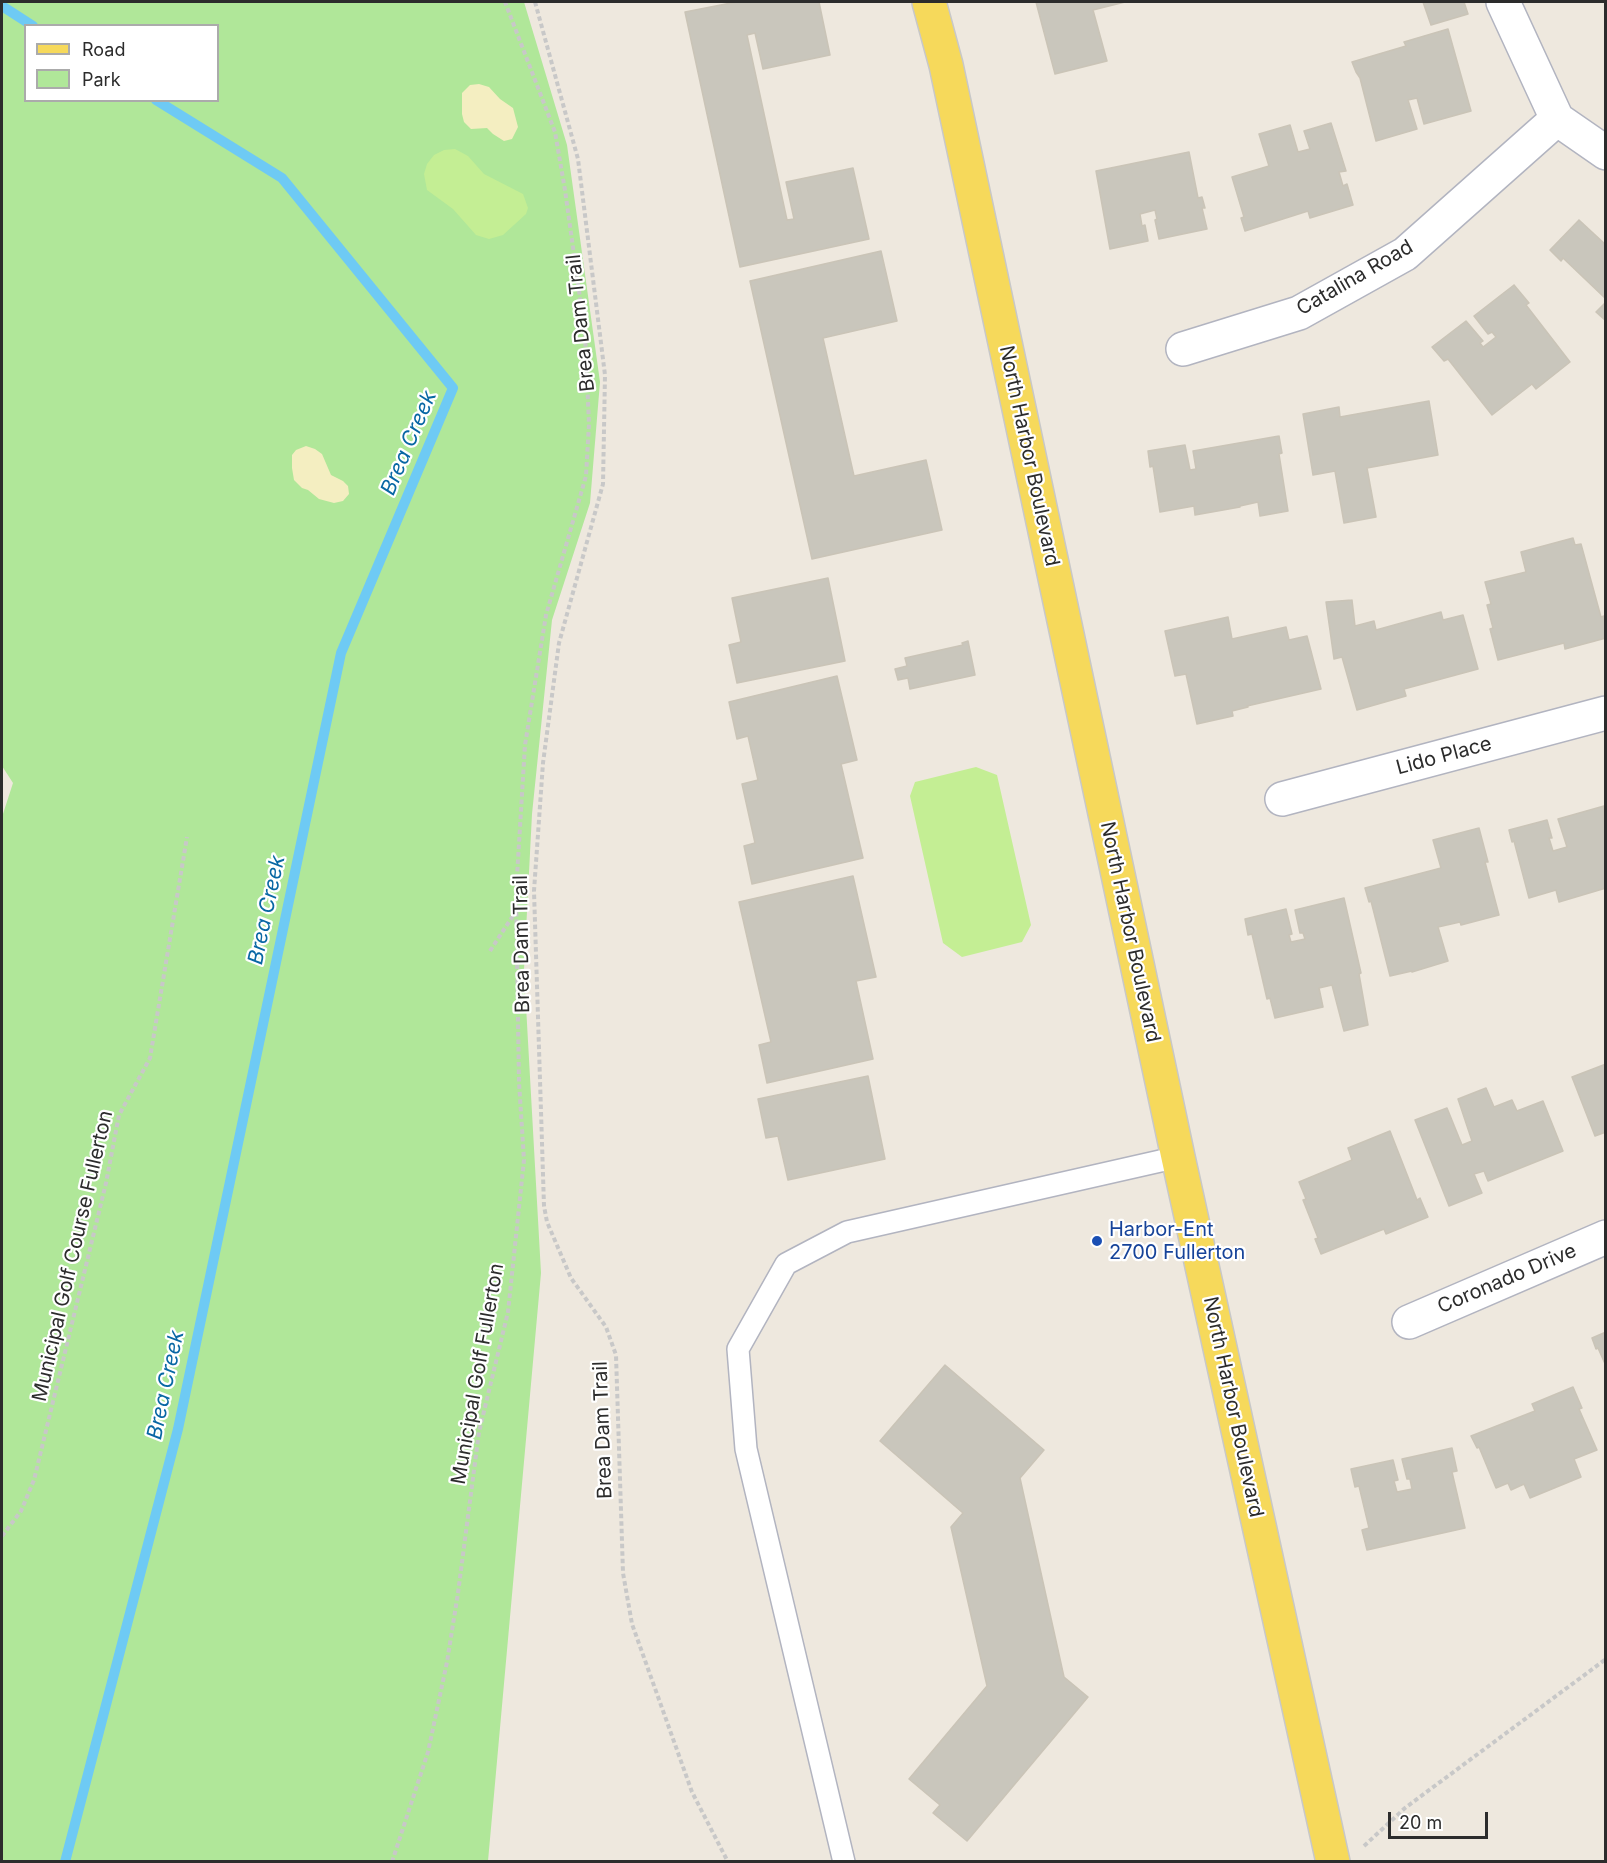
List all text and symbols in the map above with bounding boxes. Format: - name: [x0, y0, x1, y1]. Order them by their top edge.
- legend: [24, 24, 219, 102]
- text: Road: [82, 39, 125, 60]
- text: Park: [82, 69, 121, 90]
- street label: Catalina Road: [1293, 235, 1417, 321]
- street label: Brea Dam Trail: [562, 253, 600, 393]
- street label: North Harbor Boulevard: [994, 343, 1064, 569]
- water label: Brea Creek: [376, 387, 442, 499]
- street label: Lido Place: [1394, 732, 1494, 780]
- street label: North Harbor Boulevard: [1095, 819, 1165, 1045]
- water label: Brea Creek: [243, 853, 291, 967]
- street label: Brea Dam Trail: [509, 875, 535, 1013]
- street label: Municipal Golf Course Fullerton: [28, 1108, 118, 1404]
- place label: Harbor-Ent 2700 Fullerton: [1109, 1218, 1245, 1265]
- marker: Harbor-Ent 2700 Fullerton: [1090, 1234, 1104, 1248]
- street label: Coronado Drive: [1434, 1239, 1580, 1319]
- street label: Municipal Golf Fullerton: [447, 1262, 509, 1486]
- street label: North Harbor Boulevard: [1198, 1294, 1268, 1520]
- water label: Brea Creek: [142, 1328, 190, 1442]
- street label: Brea Dam Trail: [589, 1361, 617, 1499]
- scale bar: [1391, 1800, 1492, 1838]
- text: 20 m: [1399, 1812, 1442, 1833]

